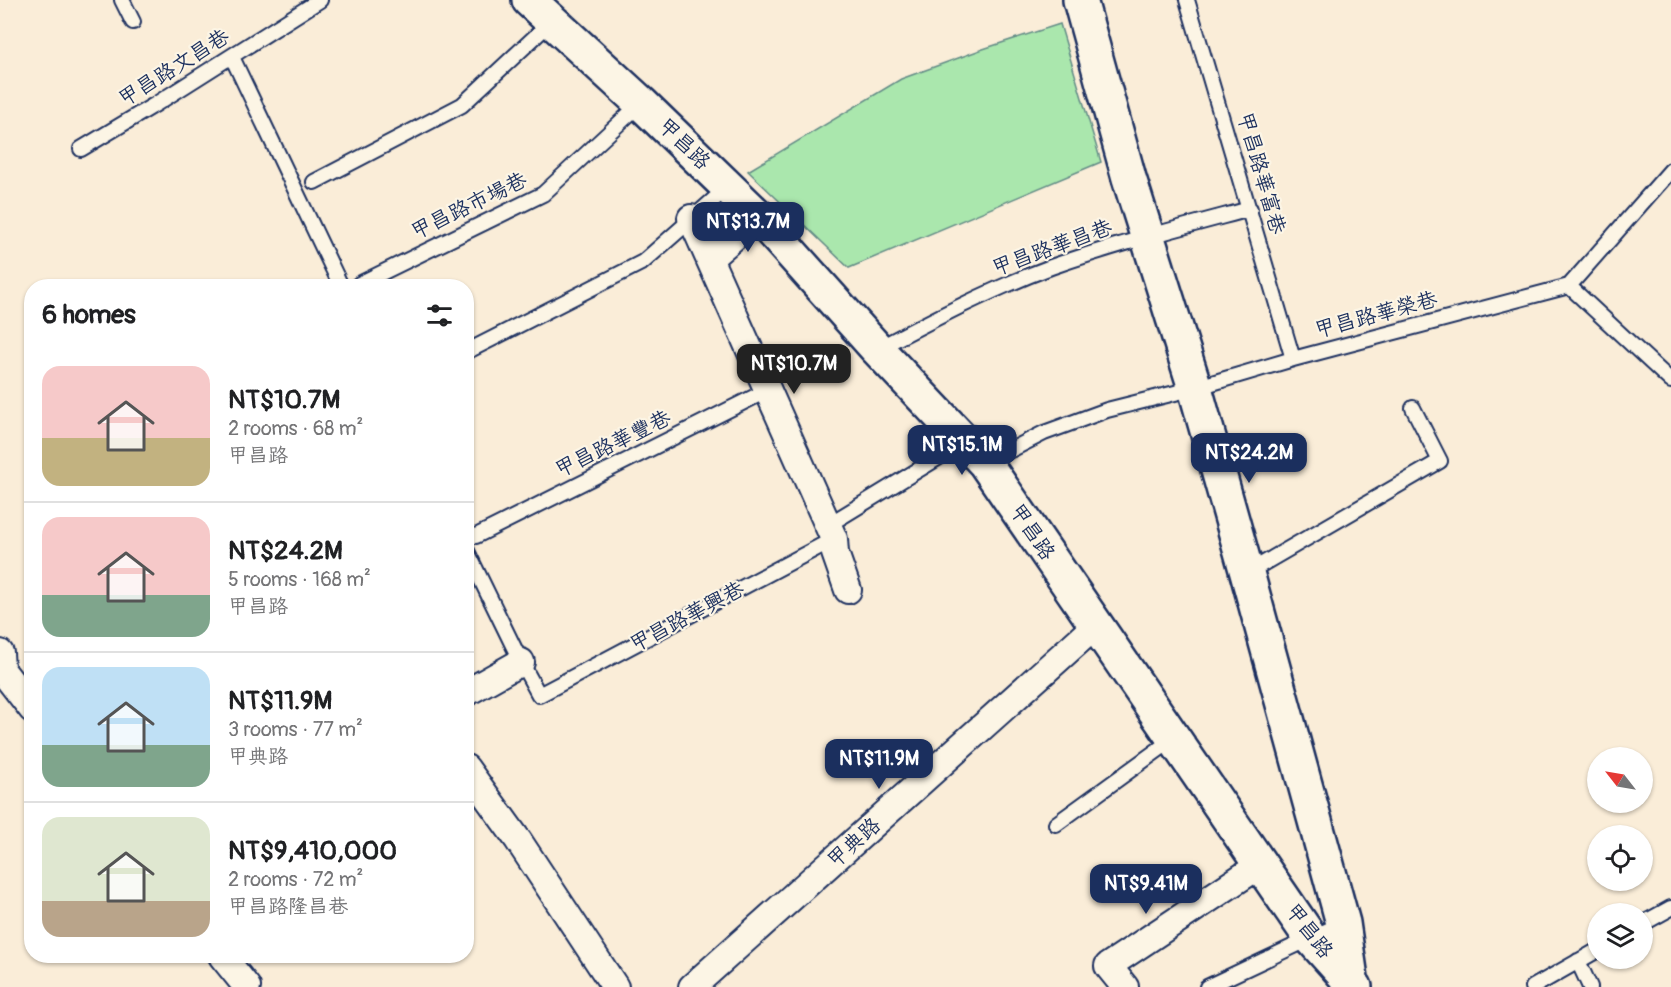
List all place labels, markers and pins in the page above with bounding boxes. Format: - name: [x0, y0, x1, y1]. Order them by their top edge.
- pin: NT$13.7M: [686, 202, 810, 253]
- pin: NT$10.7M: [732, 344, 856, 395]
- pin: NT$15.1M: [900, 425, 1024, 476]
- pin: NT$24.2M: [1187, 433, 1311, 484]
- pin: NT$11.9M: [817, 739, 941, 790]
- pin: NT$9.41M: [1084, 864, 1208, 915]

